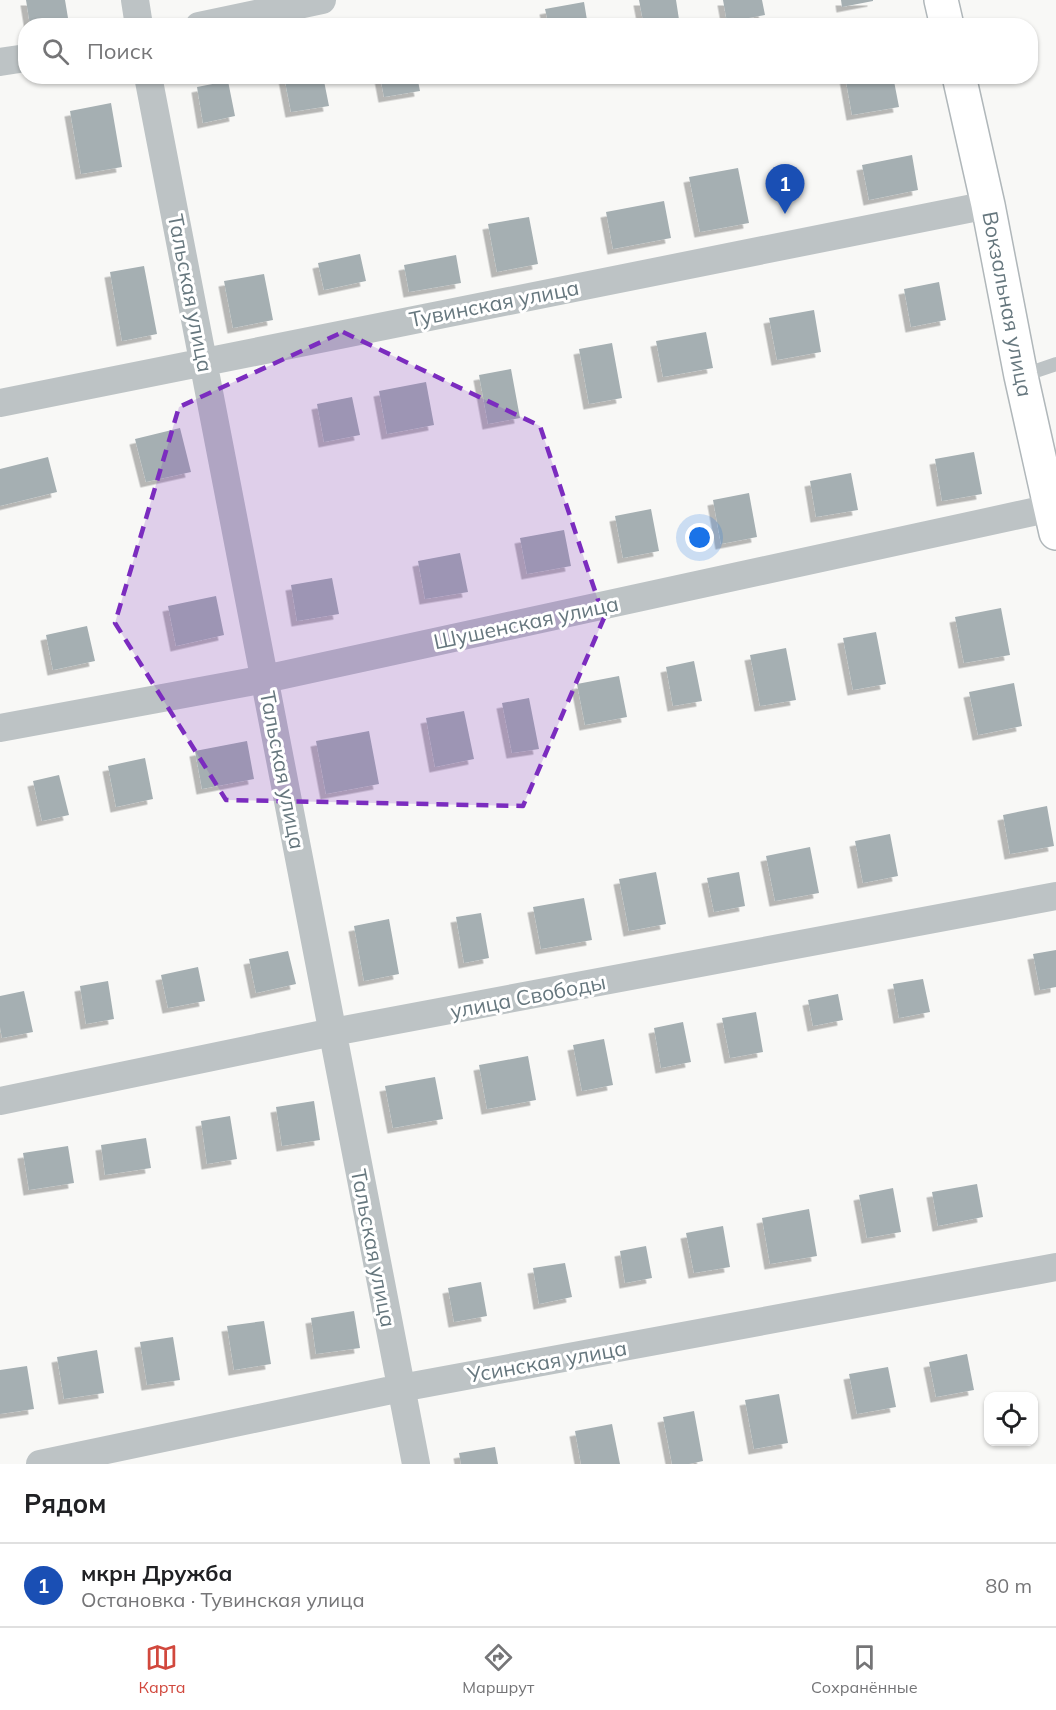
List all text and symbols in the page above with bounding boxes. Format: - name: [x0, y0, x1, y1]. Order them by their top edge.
- search box: [18, 18, 1038, 84]
- icon: search: [39, 35, 72, 68]
- text: Поиск: [87, 37, 153, 65]
- pin: 1: [766, 164, 804, 214]
- street label: Вокзальная улица: [977, 209, 1039, 399]
- street label: Тальская улица: [163, 212, 219, 374]
- street label: Тувинская улица: [407, 274, 581, 332]
- your location: [685, 523, 714, 552]
- street label: Шушенская улица: [431, 590, 621, 654]
- street label: Тальская улица: [255, 689, 311, 851]
- street label: улица Свободы: [448, 968, 608, 1024]
- street label: Тальская улица: [346, 1167, 402, 1329]
- street label: Усинская улица: [464, 1334, 629, 1388]
- map controls: [984, 1392, 1038, 1446]
- button: locate: [984, 1392, 1038, 1446]
- text: Рядом: [24, 1487, 107, 1520]
- text: мкрн Дружба: [81, 1559, 233, 1587]
- text: 1: [38, 1573, 50, 1598]
- text: 80 m: [985, 1573, 1032, 1598]
- text: Остановка · Тувинская улица: [81, 1587, 365, 1612]
- tab: Карта: [138, 1641, 185, 1697]
- tab: Маршрут: [462, 1641, 534, 1697]
- tab: Сохранённые: [811, 1641, 918, 1697]

